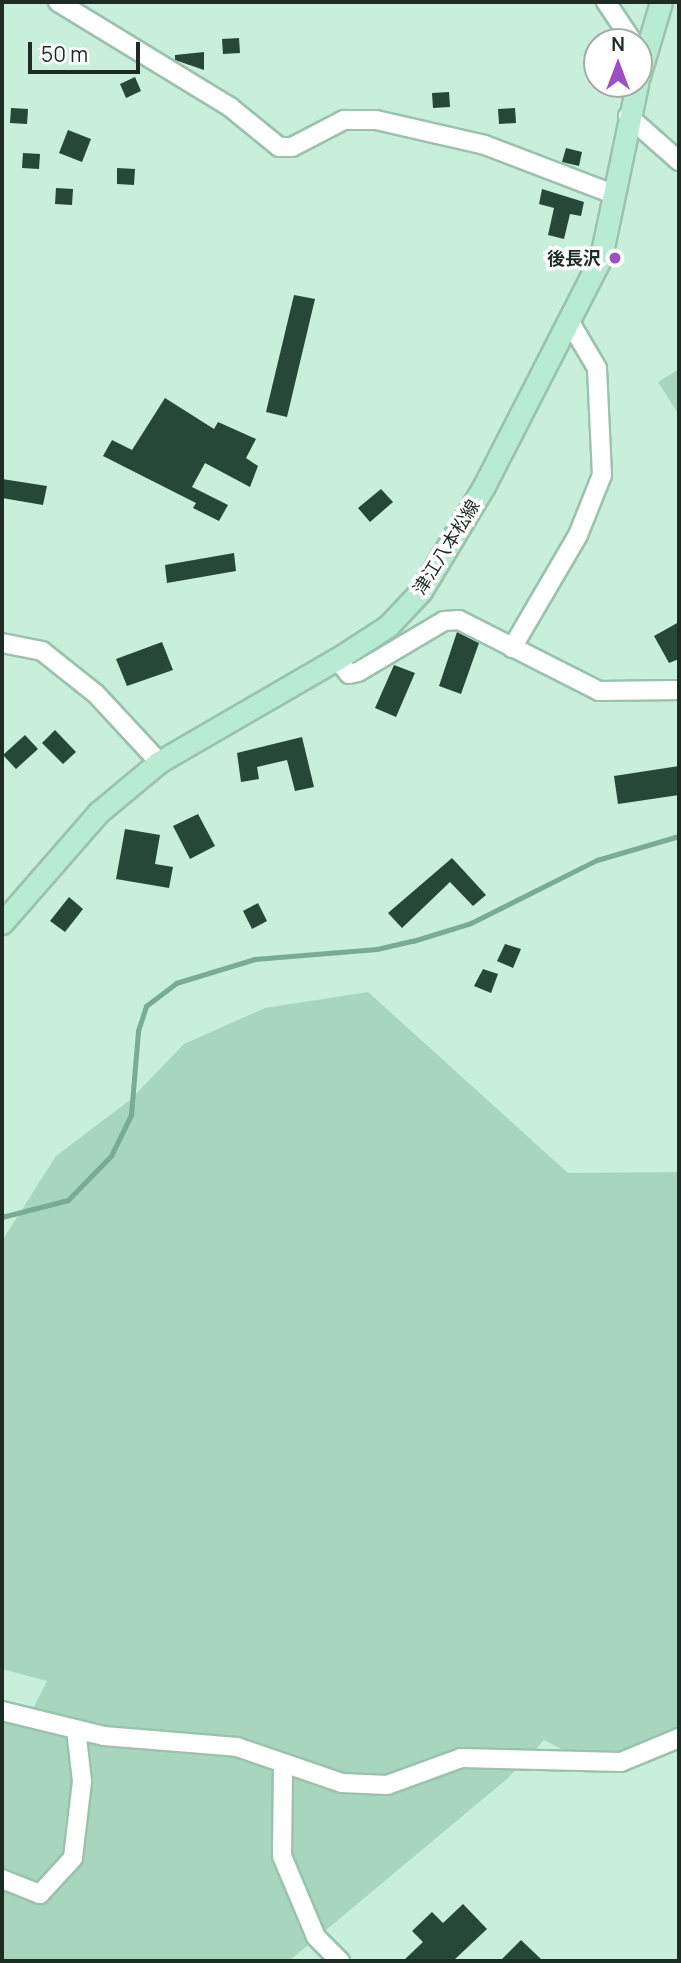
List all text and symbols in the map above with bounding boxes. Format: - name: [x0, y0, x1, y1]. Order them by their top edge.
- scale bar: [32, 28, 144, 72]
- north arrow: [583, 28, 653, 98]
- text: N: [611, 31, 625, 57]
- text: 50 m: [41, 40, 88, 68]
- place label: 後長沢: [547, 247, 601, 269]
- marker: 後長沢: [607, 250, 623, 266]
- street label: 津江八本松線: [408, 495, 484, 599]

